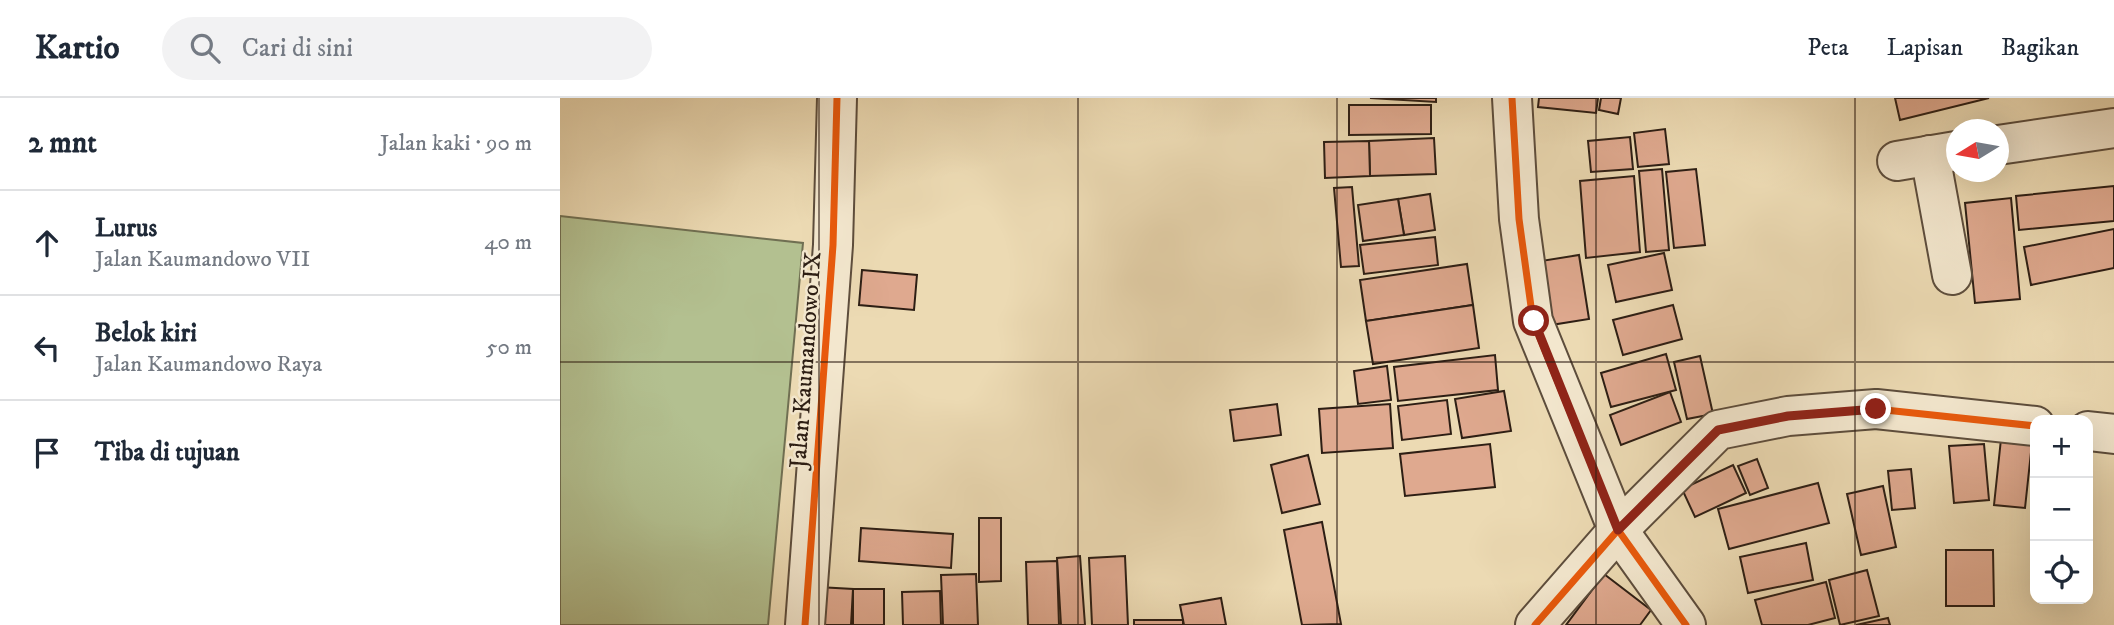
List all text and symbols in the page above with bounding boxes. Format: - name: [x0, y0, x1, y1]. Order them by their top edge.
- search box: [162, 17, 652, 80]
- text: Kartio: [35, 28, 120, 69]
- icon: search: [186, 29, 224, 67]
- text: Cari di sini: [242, 32, 353, 65]
- text: Peta: [1807, 33, 1849, 63]
- text: Lapisan: [1887, 33, 1963, 63]
- text: Bagikan: [2001, 33, 2079, 63]
- north arrow: [1946, 119, 2009, 182]
- text: 2 mnt: [28, 125, 97, 162]
- text: Jalan kaki · 90 m: [380, 129, 532, 158]
- text: Lurus: [95, 212, 157, 245]
- icon: ahead: [28, 224, 66, 262]
- text: 40 m: [484, 228, 532, 257]
- text: Jalan Kaumandowo VII: [95, 245, 310, 274]
- street label: Jalan Kaumandowo IX: [783, 251, 829, 471]
- route start: [1518, 305, 1549, 336]
- text: Belok kiri: [95, 317, 197, 350]
- icon: left: [28, 329, 66, 367]
- text: 50 m: [486, 333, 532, 362]
- text: Jalan Kaumandowo Raya: [95, 350, 322, 379]
- route end: [1860, 393, 1891, 424]
- map controls: [2030, 415, 2093, 604]
- button: +: [2030, 415, 2093, 478]
- icon: arrive: [28, 434, 66, 472]
- text: Tiba di tujuan: [95, 436, 240, 469]
- button: −: [2030, 478, 2093, 541]
- button: locate: [2030, 541, 2093, 604]

